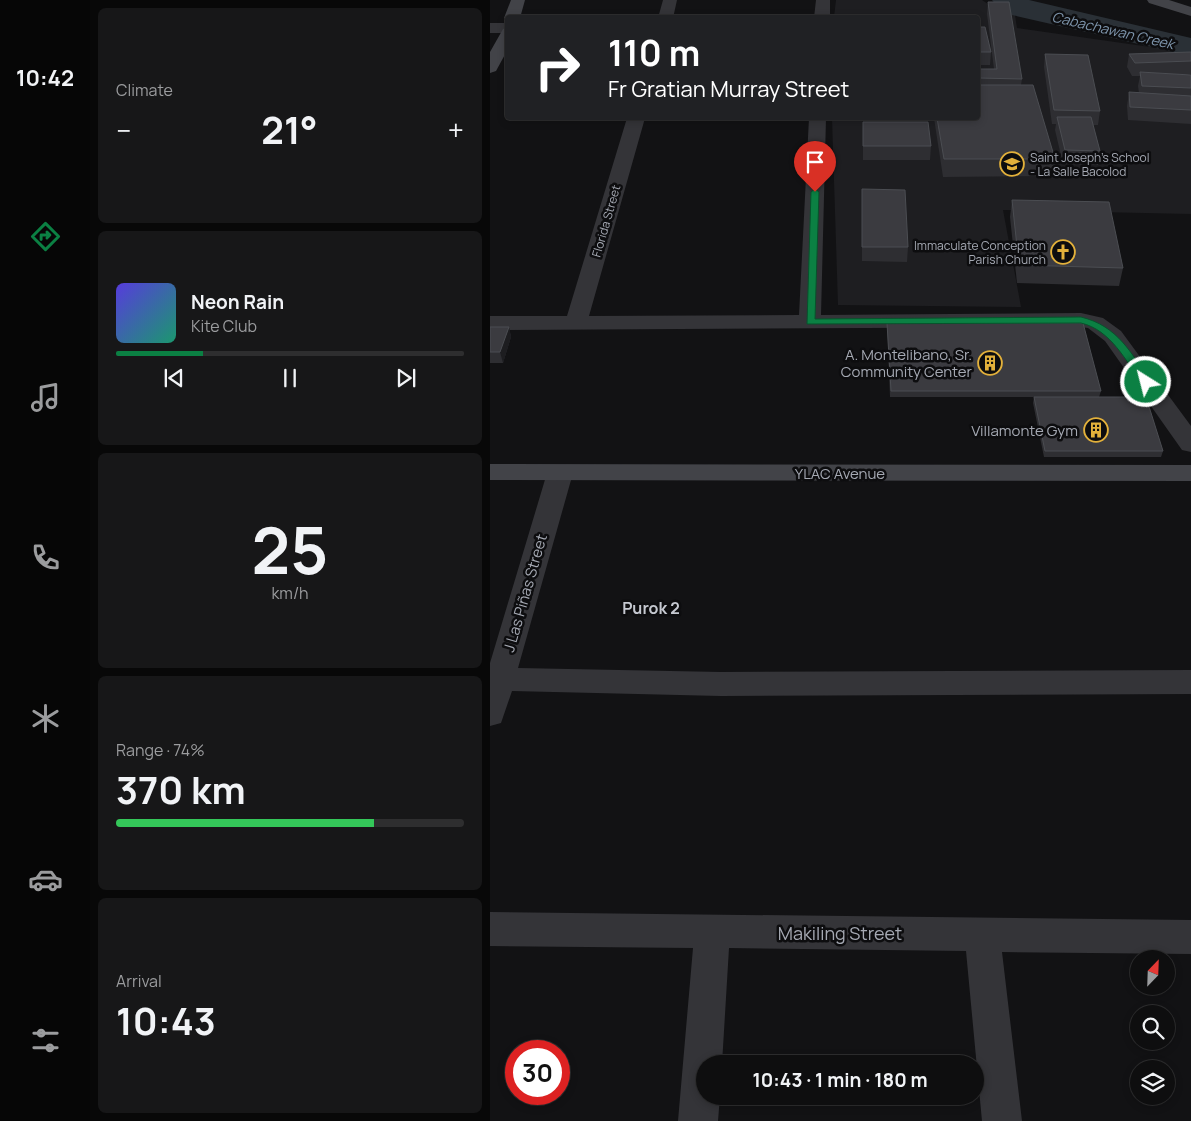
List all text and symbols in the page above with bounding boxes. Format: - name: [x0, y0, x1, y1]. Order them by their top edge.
- water label: Cabachawan Creek: [1050, 7, 1178, 54]
- text: 110 m: [608, 29, 700, 77]
- icon: right: [525, 35, 590, 100]
- text: 10:42: [16, 63, 74, 93]
- text: Fr Gratian Murray Street: [608, 74, 849, 104]
- text: Climate: [116, 79, 173, 101]
- text: 21°: [261, 103, 318, 155]
- text: −: [116, 111, 131, 149]
- text: +: [448, 111, 464, 149]
- pin: [794, 141, 836, 192]
- icon: arrive: [801, 148, 829, 176]
- place label: Saint Joseph's School - La Salle Bacolod: [1030, 149, 1150, 180]
- school or university icon: Saint Joseph's School - La Salle Bacolod: [999, 151, 1025, 177]
- street label: Florida Street: [588, 183, 624, 259]
- icon: directions: [28, 219, 63, 254]
- place label: Immaculate Conception Parish Church: [914, 237, 1046, 268]
- church icon: Immaculate Conception Parish Church: [1050, 239, 1076, 265]
- text: Neon Rain: [191, 289, 284, 315]
- text: Kite Club: [191, 315, 257, 337]
- place label: A. Montelibano, Sr. Community Center: [841, 344, 973, 382]
- building icon: A. Montelibano, Sr. Community Center: [977, 350, 1003, 376]
- position arrow: [1119, 355, 1171, 407]
- icon: previous: [160, 364, 188, 392]
- icon: pause: [276, 364, 304, 392]
- icon: next: [392, 364, 420, 392]
- icon: music: [28, 380, 63, 415]
- building icon: Villamonte Gym: [1083, 417, 1109, 443]
- place label: Villamonte Gym: [971, 420, 1078, 441]
- street label: YLAC Avenue: [795, 463, 885, 484]
- text: 25: [252, 505, 328, 594]
- street label: J Las Piñas Street: [498, 532, 552, 654]
- icon: phone: [28, 540, 63, 575]
- text: km/h: [271, 582, 309, 604]
- district label: Purok 2: [622, 597, 680, 619]
- icon: climate: [28, 701, 63, 736]
- text: Range · 74%: [116, 739, 205, 761]
- text: 370 km: [116, 763, 246, 815]
- icon: car: [28, 862, 63, 897]
- street label: Makiling Street: [778, 921, 902, 945]
- north arrow: [1130, 950, 1175, 995]
- map controls: [1130, 950, 1175, 1105]
- text: Arrival: [116, 970, 162, 992]
- text: 10:43: [116, 994, 216, 1046]
- button: search: [1130, 1005, 1175, 1050]
- icon: filters: [28, 1023, 63, 1058]
- speed limit sign: 30: [505, 1040, 570, 1105]
- button: layers: [1130, 1060, 1175, 1105]
- text: 10:43 · 1 min · 180 m: [752, 1067, 928, 1093]

